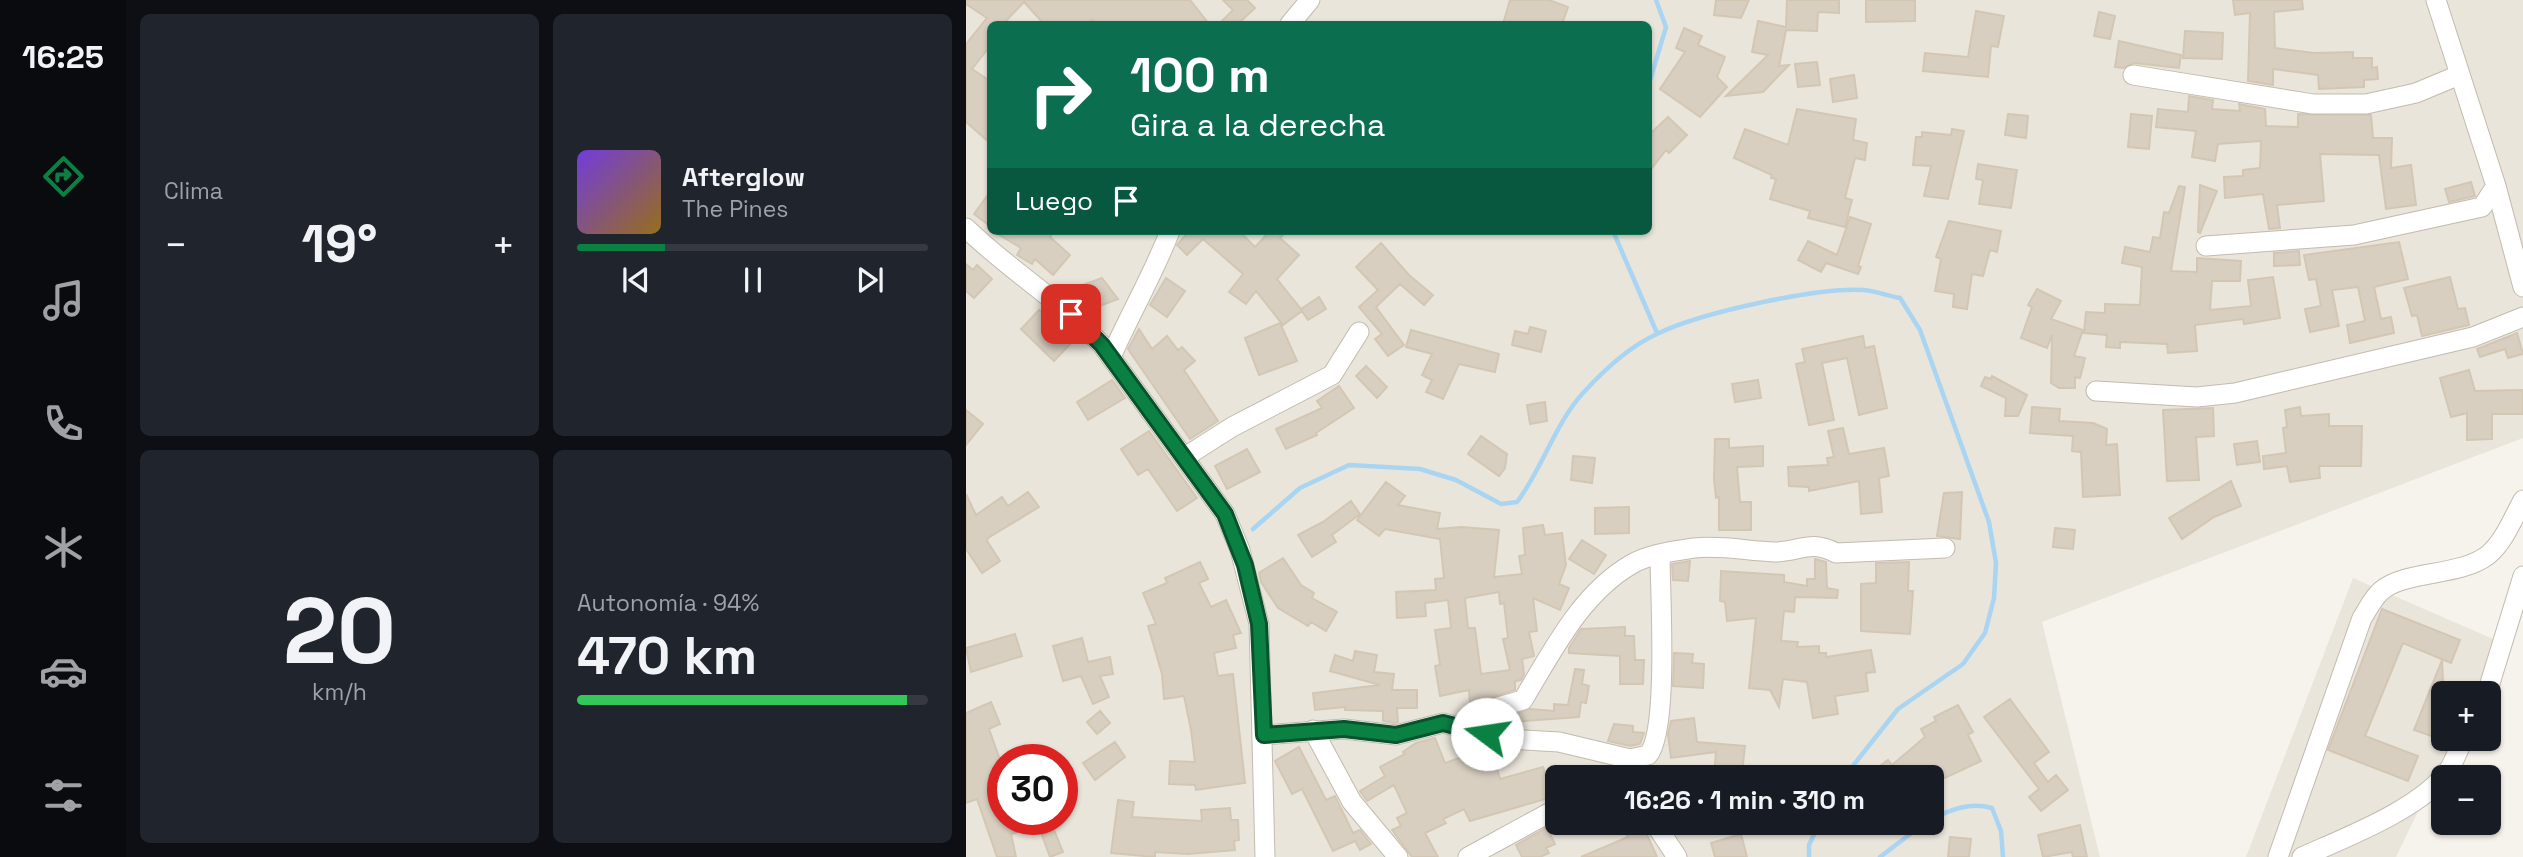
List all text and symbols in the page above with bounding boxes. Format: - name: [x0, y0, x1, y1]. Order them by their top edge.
- text: 16:25: [22, 37, 104, 77]
- text: 100 m: [1130, 44, 1270, 106]
- icon: right: [1015, 49, 1106, 140]
- text: Gira a la derecha: [1130, 105, 1385, 145]
- icon: directions: [39, 152, 88, 201]
- text: Afterglow: [682, 160, 805, 194]
- text: Clima: [164, 176, 223, 206]
- icon: arrive: [1107, 182, 1145, 220]
- text: Luego: [1015, 184, 1093, 218]
- text: The Pines: [682, 194, 788, 224]
- text: 19°: [301, 211, 378, 277]
- text: −: [164, 221, 188, 269]
- text: +: [491, 221, 515, 269]
- icon: previous: [617, 261, 655, 299]
- icon: pause: [734, 261, 772, 299]
- icon: next: [851, 261, 889, 299]
- icon: music: [39, 276, 88, 325]
- pin: [1041, 284, 1101, 344]
- icon: arrive: [1052, 295, 1090, 333]
- icon: phone: [39, 399, 88, 448]
- icon: climate: [39, 523, 88, 572]
- text: 20: [283, 573, 396, 690]
- text: Autonomía · 94%: [577, 588, 759, 618]
- text: 470 km: [577, 623, 757, 689]
- icon: car: [39, 647, 88, 696]
- text: km/h: [312, 677, 367, 707]
- map controls: [2431, 681, 2501, 835]
- button: +: [2431, 681, 2501, 751]
- position arrow: [1450, 697, 1524, 771]
- speed limit sign: 30: [987, 744, 1078, 835]
- button: −: [2431, 765, 2501, 835]
- icon: filters: [39, 771, 88, 820]
- text: 16:26 · 1 min · 310 m: [1624, 783, 1865, 817]

